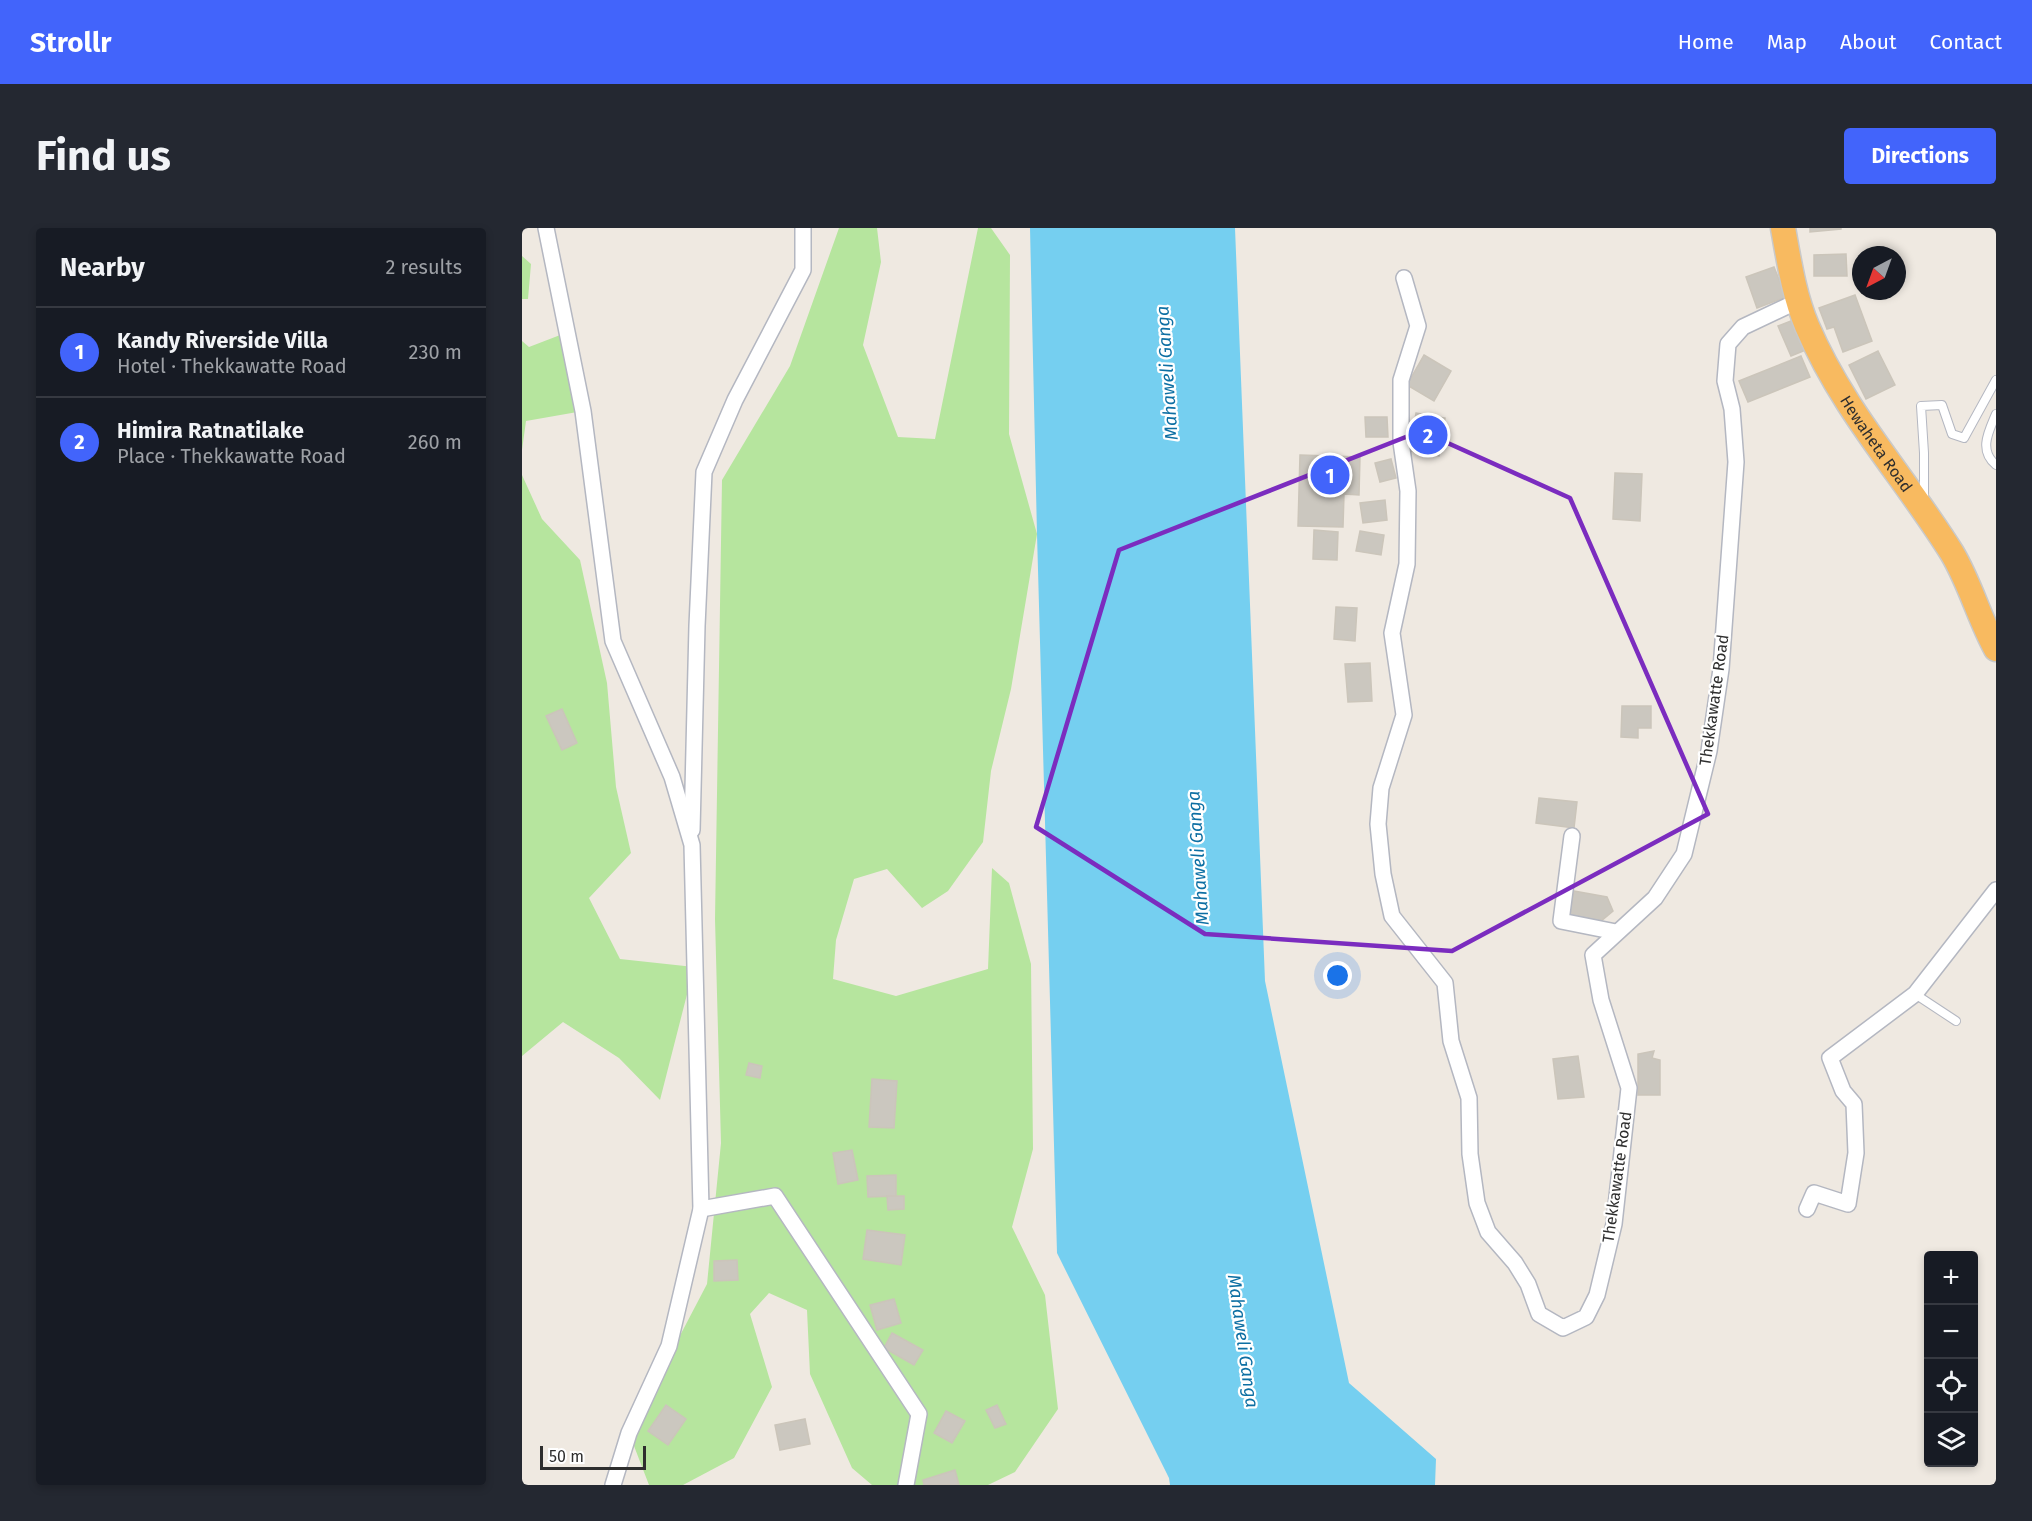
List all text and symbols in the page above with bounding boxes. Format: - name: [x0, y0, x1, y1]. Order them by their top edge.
- text: Strollr: [30, 26, 111, 59]
- text: Home: [1678, 29, 1734, 55]
- text: Map: [1767, 29, 1807, 55]
- text: About: [1840, 29, 1897, 55]
- text: Contact: [1930, 29, 2002, 55]
- button: Directions: [1844, 128, 1996, 184]
- text: Find us: [36, 131, 171, 181]
- north arrow: [1852, 246, 1906, 300]
- text: Nearby: [60, 252, 145, 283]
- text: 2 results: [385, 255, 462, 279]
- water label: Mahaweli Ganga: [1151, 305, 1183, 441]
- text: Kandy Riverside Villa: [117, 327, 328, 354]
- text: 1: [75, 340, 84, 364]
- text: 230 m: [409, 340, 462, 364]
- text: Hotel · Thekkawatte Road: [117, 354, 347, 378]
- street label: Hewaheta Road: [1836, 392, 1917, 495]
- pin: 2: [1408, 412, 1448, 458]
- text: Himira Ratnatilake: [117, 417, 304, 444]
- text: 2: [74, 430, 85, 454]
- text: 260 m: [408, 430, 462, 454]
- text: Place · Thekkawatte Road: [117, 444, 346, 468]
- pin: 1: [1310, 452, 1350, 498]
- street label: Thekkawatte Road: [1695, 633, 1733, 767]
- water label: Mahaweli Ganga: [1182, 790, 1214, 926]
- your location: [1323, 961, 1352, 990]
- street label: Thekkawatte Road: [1598, 1110, 1636, 1244]
- map controls: [1924, 1251, 1978, 1467]
- button: +: [1924, 1251, 1978, 1305]
- water label: Mahaweli Ganga: [1223, 1273, 1263, 1409]
- button: −: [1924, 1305, 1978, 1359]
- button: locate: [1924, 1359, 1978, 1413]
- button: layers: [1924, 1413, 1978, 1467]
- scale bar: [540, 1443, 646, 1470]
- text: 50 m: [549, 1447, 584, 1466]

